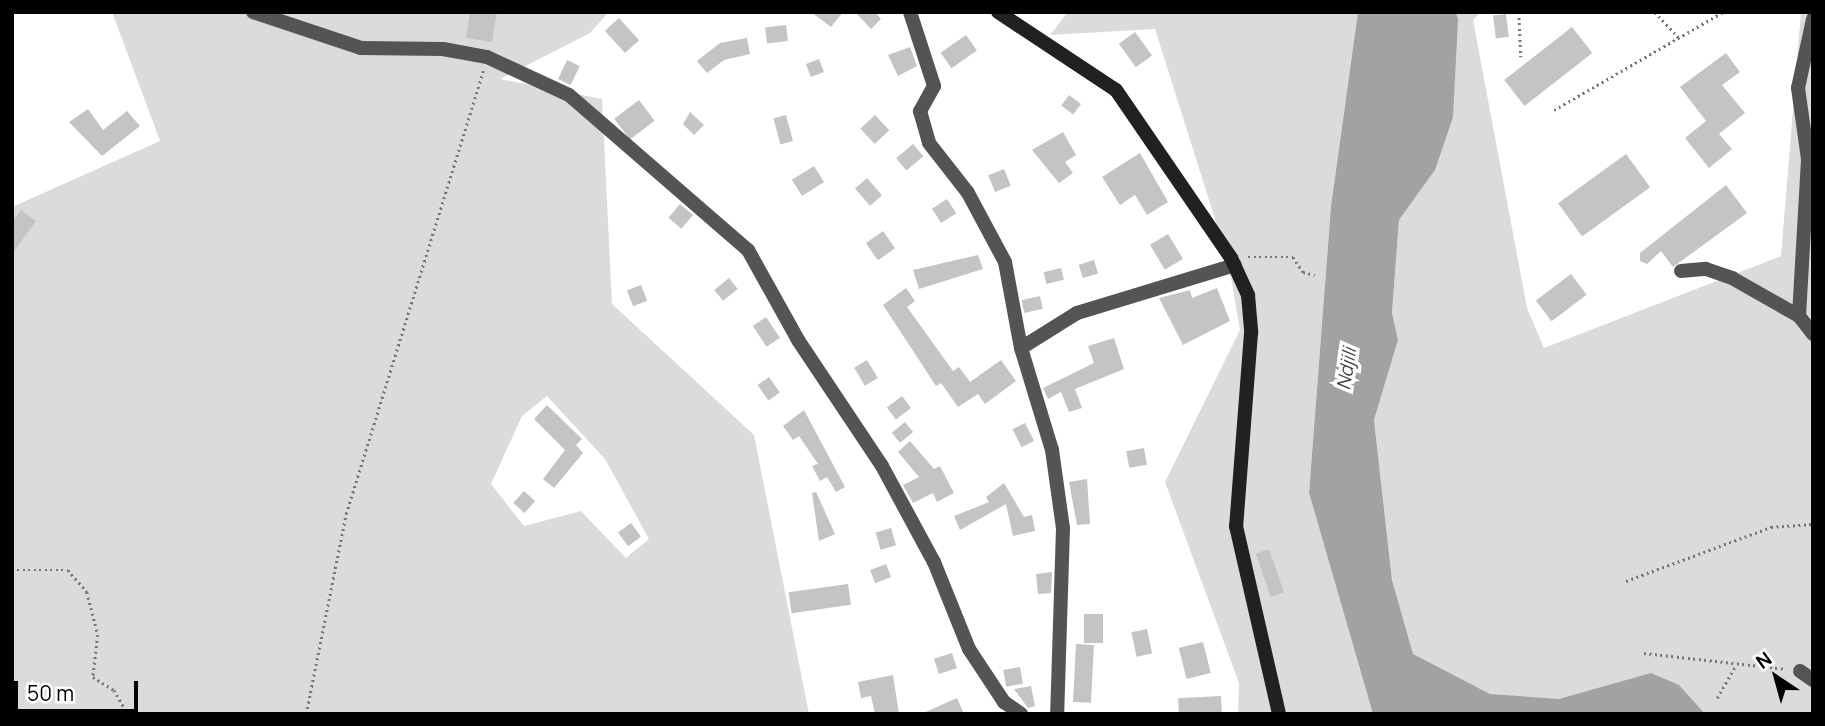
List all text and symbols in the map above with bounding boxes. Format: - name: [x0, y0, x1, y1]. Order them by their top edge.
- water label: Ndjili: [1332, 346, 1362, 392]
- north arrow: [1741, 642, 1811, 712]
- text: N: [1750, 645, 1777, 675]
- scale bar: [18, 666, 142, 710]
- text: 50 m: [27, 679, 74, 707]

